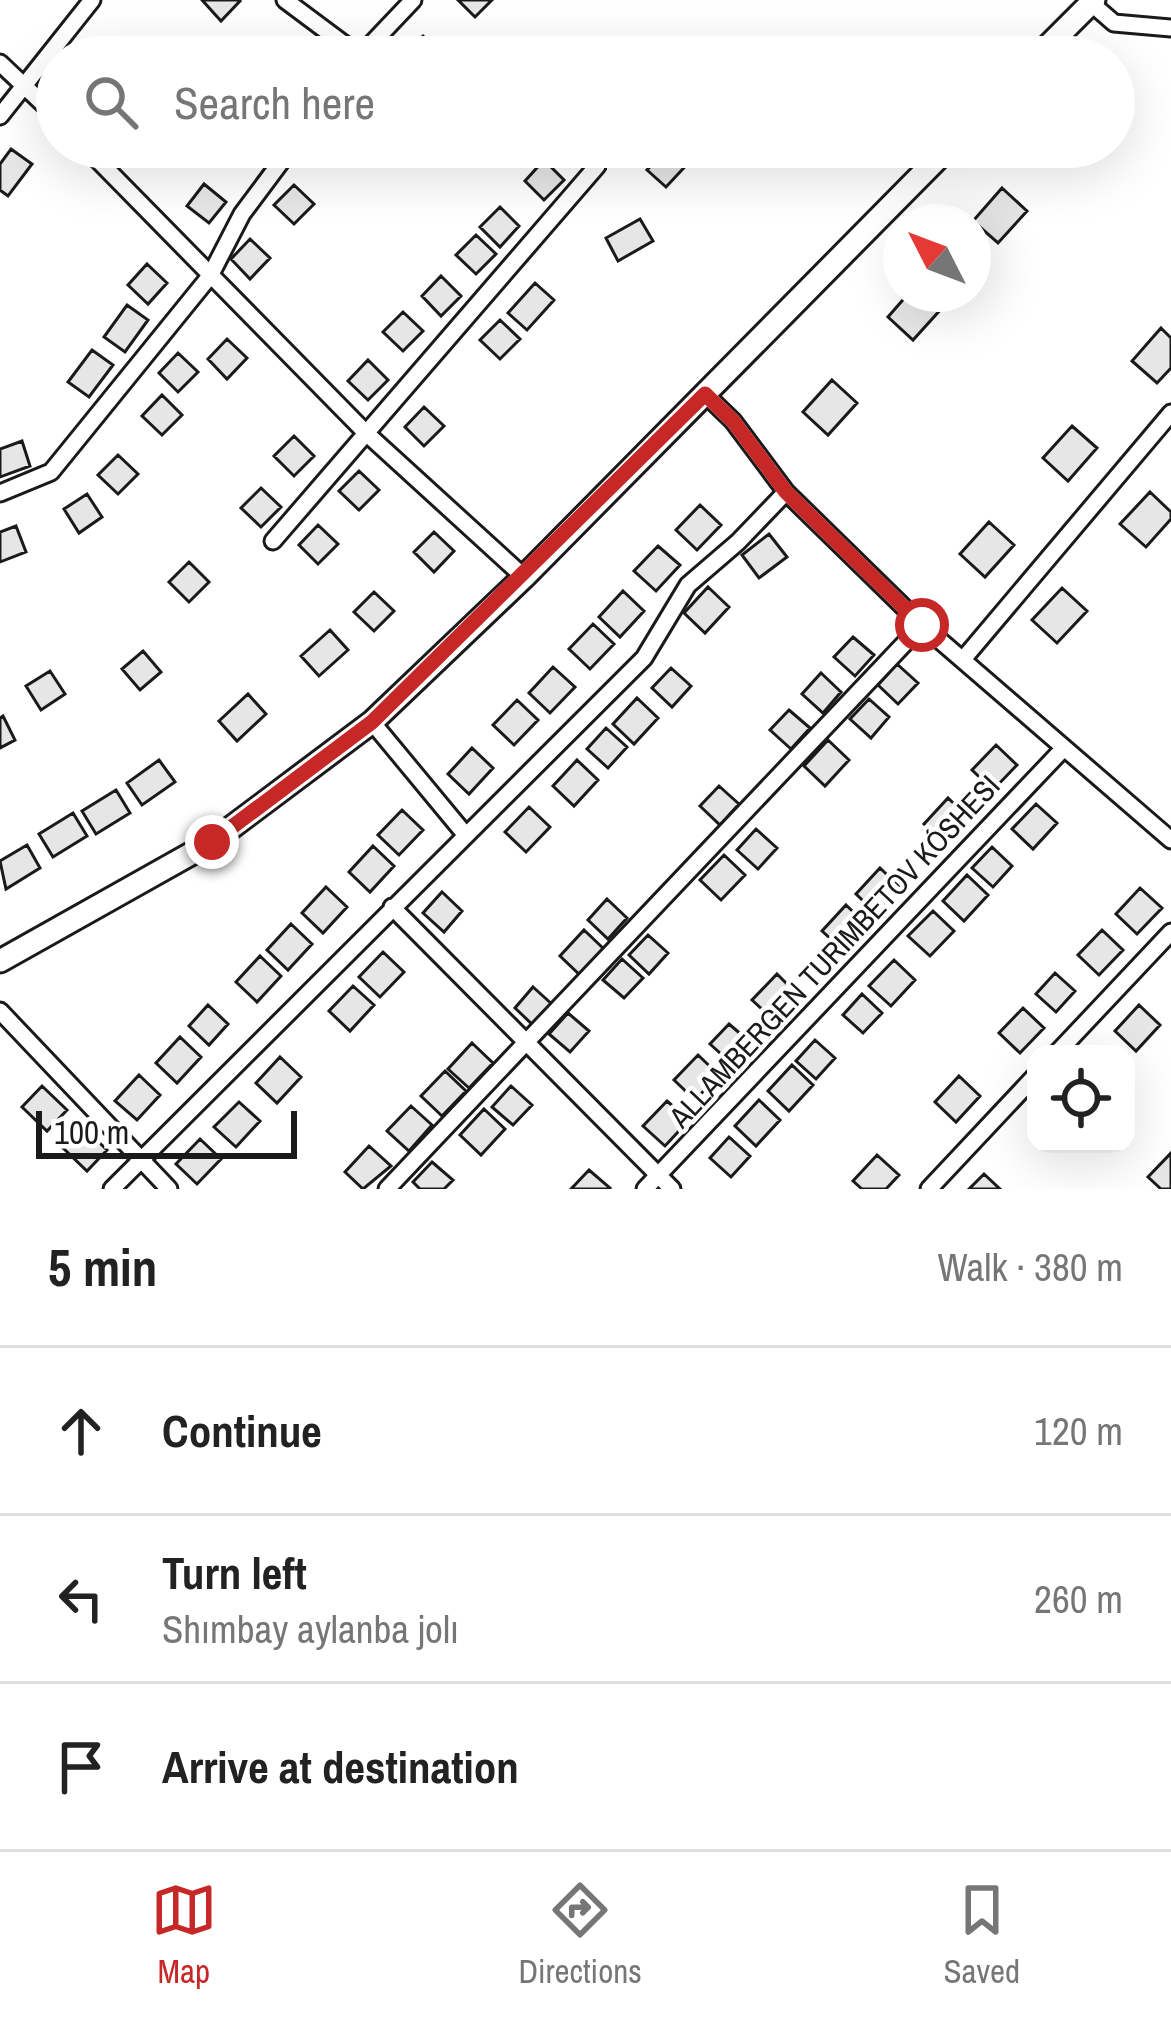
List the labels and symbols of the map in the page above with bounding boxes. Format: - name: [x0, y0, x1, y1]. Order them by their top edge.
- north arrow: [883, 204, 991, 312]
- route start: [895, 598, 949, 652]
- street label: ALLAMBERGEN TURIMBETOV KÓSHESI: [659, 766, 1008, 1137]
- route end: [185, 815, 239, 869]
- scale bar: [36, 1105, 297, 1158]

